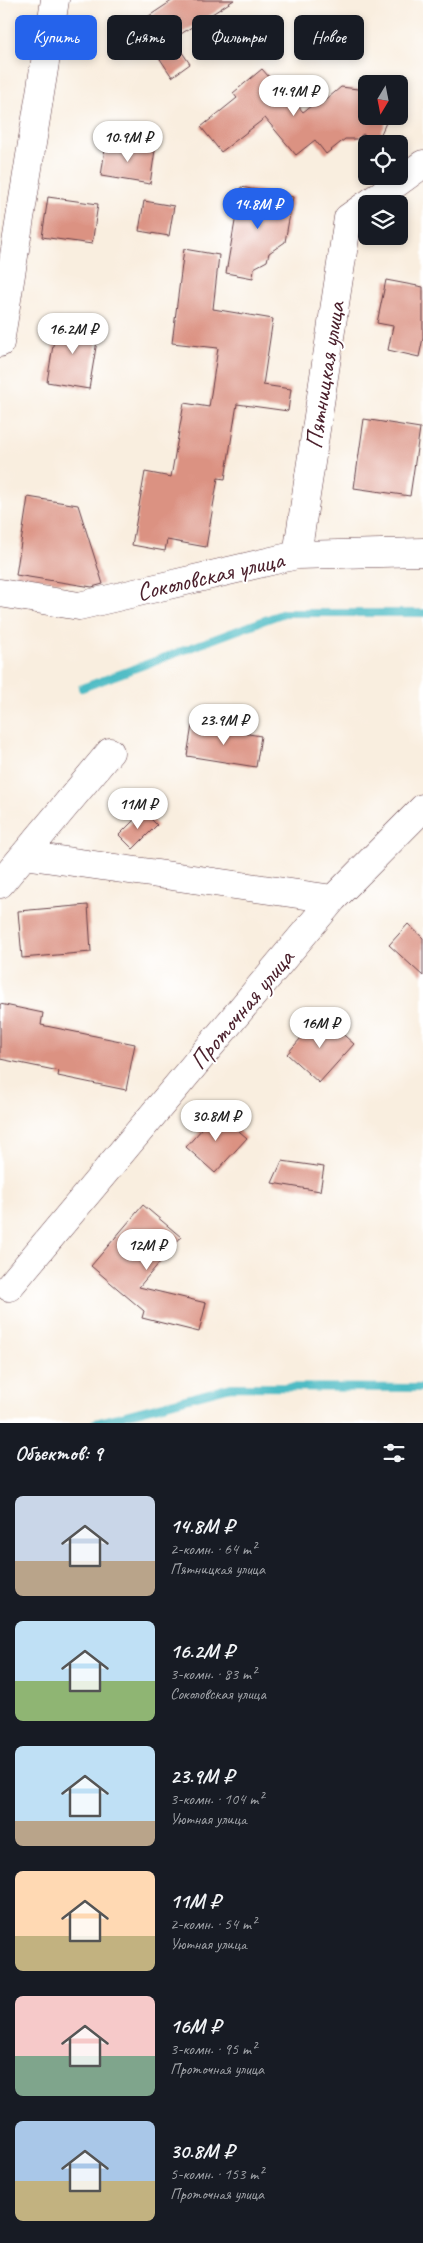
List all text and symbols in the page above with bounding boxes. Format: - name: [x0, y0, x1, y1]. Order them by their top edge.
- chip: Купить: [15, 15, 97, 60]
- chip: Снять: [107, 15, 182, 60]
- chip: Фильтры: [192, 15, 284, 60]
- chip: Новое: [294, 15, 364, 60]
- pin: 14.9M ₽: [248, 74, 340, 117]
- north arrow: [358, 75, 408, 125]
- map controls: [358, 75, 408, 245]
- text: 14.9M ₽: [270, 81, 318, 101]
- pin: 10.9M ₽: [82, 120, 174, 163]
- text: 10.9M ₽: [104, 127, 152, 147]
- button: locate: [358, 135, 408, 185]
- pin: 14.8M ₽: [212, 188, 304, 230]
- text: 14.8M ₽: [234, 194, 282, 214]
- button: layers: [358, 195, 408, 245]
- street label: Пятницкая улица: [298, 297, 353, 451]
- pin: 16.2M ₽: [27, 312, 119, 355]
- text: 16.2M ₽: [49, 319, 97, 339]
- street label: Соколовская улица: [134, 543, 289, 608]
- pin: 23.9M ₽: [178, 704, 270, 746]
- text: 23.9M ₽: [200, 710, 248, 730]
- pin: 11M ₽: [103, 788, 173, 830]
- text: 11M ₽: [119, 794, 157, 814]
- street label: Проточная улица: [182, 941, 303, 1076]
- pin: 16M ₽: [285, 1006, 355, 1049]
- text: 16M ₽: [301, 1013, 339, 1033]
- pin: 30.8M ₽: [170, 1100, 262, 1142]
- text: 30.8M ₽: [192, 1106, 240, 1126]
- pin: 12M ₽: [112, 1228, 182, 1271]
- text: 12M ₽: [128, 1235, 166, 1255]
- icon: filters: [380, 1439, 408, 1467]
- text: Объектов: 9: [15, 1440, 103, 1466]
- text: 14.8M ₽: [170, 1513, 234, 1539]
- icon: home: [55, 1516, 115, 1576]
- text: 2-комн. · 64 m²: [170, 1539, 256, 1559]
- text: Пятницкая улица: [170, 1559, 265, 1579]
- text: 16.2M ₽: [170, 1638, 234, 1664]
- icon: home: [55, 1641, 115, 1701]
- text: 3-комн. · 83 m²: [170, 1664, 256, 1684]
- text: Соколовская улица: [170, 1684, 266, 1704]
- text: 23.9M ₽: [170, 1763, 234, 1789]
- icon: home: [55, 1766, 115, 1826]
- text: 3-комн. · 104 m²: [170, 1789, 263, 1809]
- text: Уютная улица: [170, 1809, 247, 1829]
- text: 11M ₽: [170, 1888, 220, 1914]
- icon: home: [55, 1891, 115, 1951]
- text: 2-комн. · 54 m²: [170, 1914, 256, 1934]
- text: Уютная улица: [170, 1934, 247, 1954]
- text: 16M ₽: [170, 2013, 221, 2039]
- icon: home: [55, 2016, 115, 2076]
- text: 3-комн. · 95 m²: [170, 2039, 256, 2059]
- text: Проточная улица: [170, 2059, 264, 2079]
- text: 30.8M ₽: [170, 2138, 234, 2164]
- icon: home: [55, 2141, 115, 2201]
- text: 5-комн. · 153 m²: [170, 2164, 263, 2184]
- text: Проточная улица: [170, 2184, 264, 2204]

